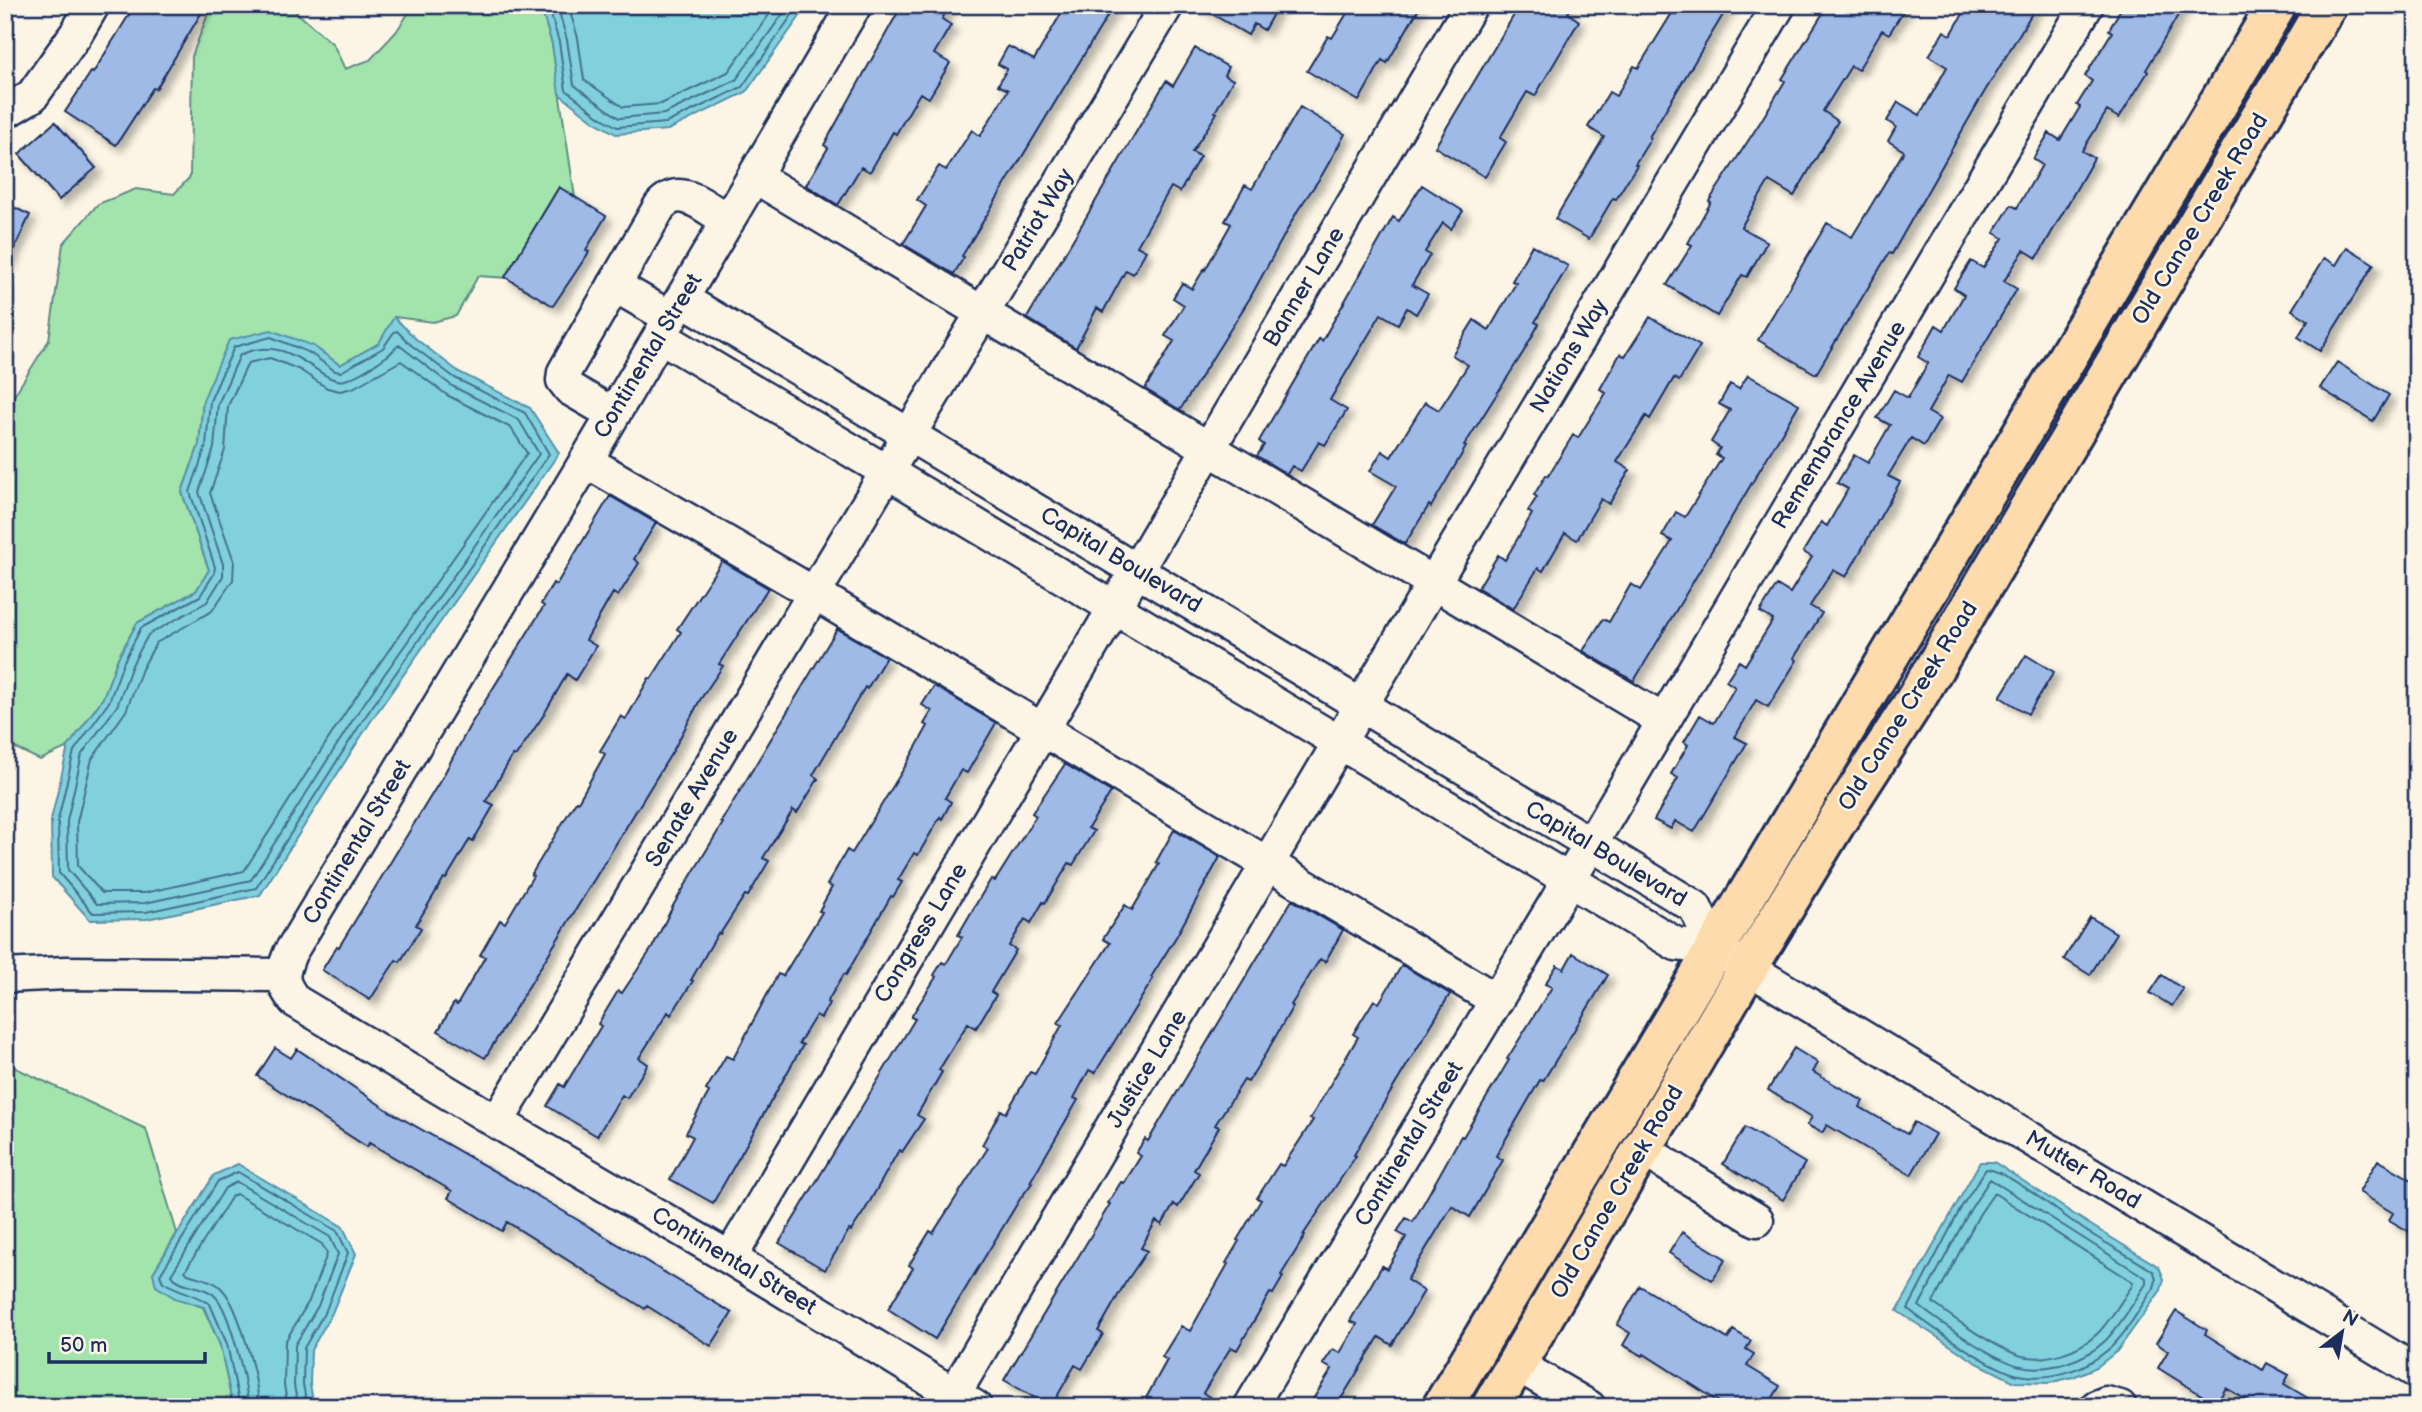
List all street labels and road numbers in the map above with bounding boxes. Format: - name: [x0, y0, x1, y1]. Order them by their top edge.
- street label: Old Canoe Creek Road: [2126, 108, 2274, 330]
- street label: Patriot Way: [996, 163, 1080, 277]
- street label: Banner Lane: [1257, 222, 1351, 352]
- street label: Continental Street: [588, 268, 708, 444]
- street label: Nations Way: [1524, 293, 1614, 418]
- street label: Remembrance Avenue: [1766, 316, 1912, 534]
- street label: Capital Boulevard: [1035, 501, 1207, 619]
- street label: Old Canoe Creek Road: [1832, 596, 1984, 816]
- street label: Senate Avenue: [640, 724, 744, 872]
- street label: Continental Street: [297, 754, 417, 930]
- street label: Capital Boulevard: [1520, 795, 1692, 913]
- street label: Congress Lane: [868, 858, 974, 1008]
- street label: Justice Lane: [1101, 1005, 1193, 1133]
- street label: Continental Street: [1349, 1056, 1469, 1232]
- street label: Old Canoe Creek Road: [1544, 1080, 1690, 1304]
- street label: Mutter Road: [2020, 1125, 2146, 1215]
- street label: Continental Street: [646, 1201, 822, 1321]

